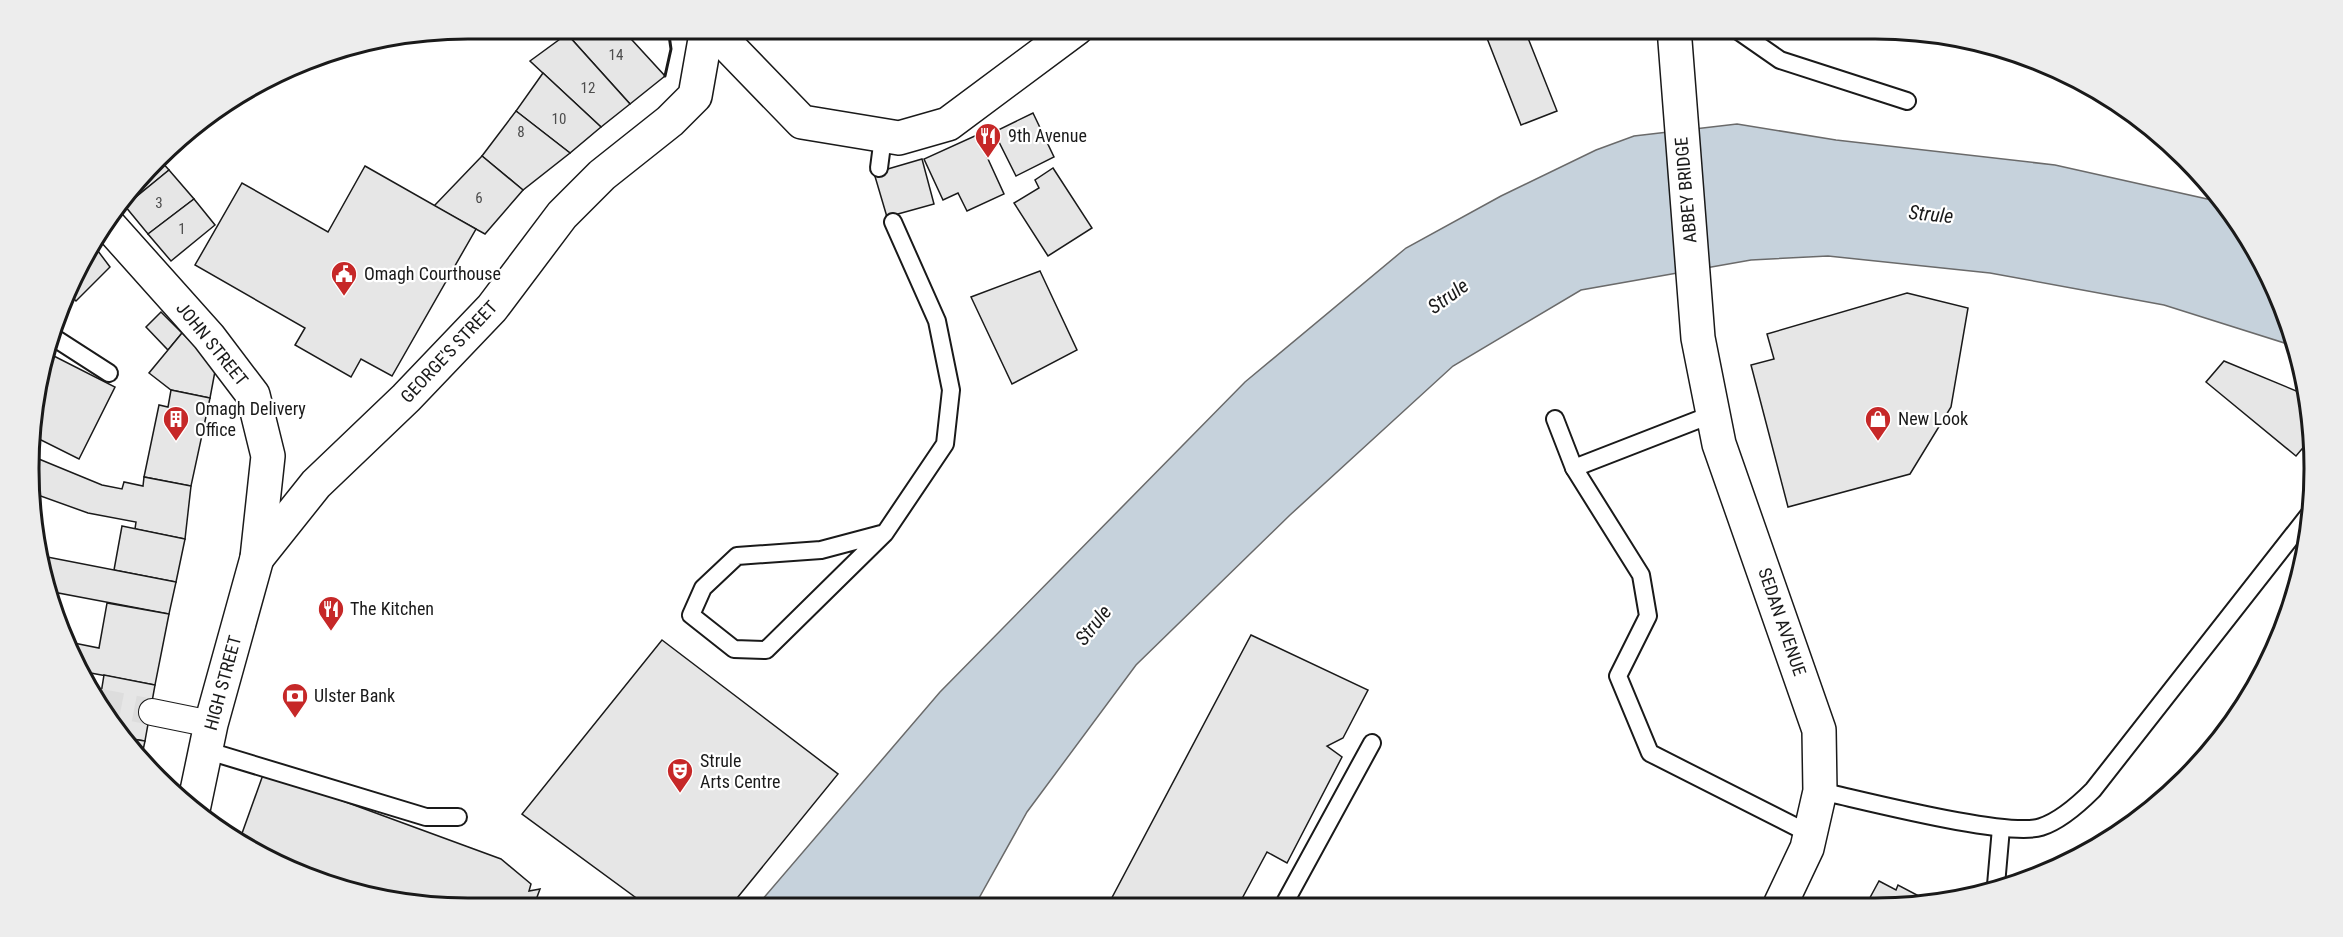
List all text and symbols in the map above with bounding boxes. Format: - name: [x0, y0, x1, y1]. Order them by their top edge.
- house number: 14: [609, 46, 623, 64]
- house number: 12: [581, 79, 595, 97]
- house number: 10: [552, 110, 566, 128]
- restaurant icon: 9th Avenue: [973, 121, 1003, 159]
- house number: 8: [517, 123, 525, 141]
- place label: 9th Avenue: [1008, 125, 1087, 146]
- street label: ABBEY BRIDGE: [1670, 136, 1701, 244]
- house number: 6: [475, 189, 483, 207]
- house number: 3: [155, 194, 163, 212]
- water label: Strule: [1908, 200, 1954, 228]
- house number: 1: [178, 220, 186, 238]
- public building icon: Omagh Courthouse: [329, 259, 359, 297]
- place label: Omagh Courthouse: [364, 263, 501, 284]
- water label: Strule: [1423, 273, 1473, 319]
- street label: GEORGE'S STREET: [396, 296, 501, 407]
- street label: JOHN STREET: [172, 298, 253, 390]
- place label: Omagh Delivery Office: [195, 398, 306, 440]
- building icon: Omagh Delivery Office: [161, 404, 191, 442]
- shop icon: New Look: [1863, 404, 1893, 442]
- place label: New Look: [1898, 408, 1968, 429]
- street label: SEDAN AVENUE: [1754, 565, 1811, 679]
- restaurant icon: The Kitchen: [316, 594, 346, 632]
- place label: The Kitchen: [350, 598, 434, 619]
- water label: Strule: [1070, 600, 1116, 650]
- street label: HIGH STREET: [200, 633, 245, 733]
- bank icon: Ulster Bank: [280, 681, 310, 719]
- place label: Ulster Bank: [314, 685, 395, 706]
- place label: Strule Arts Centre: [700, 750, 780, 792]
- theatre icon: Strule Arts Centre: [665, 756, 695, 794]

